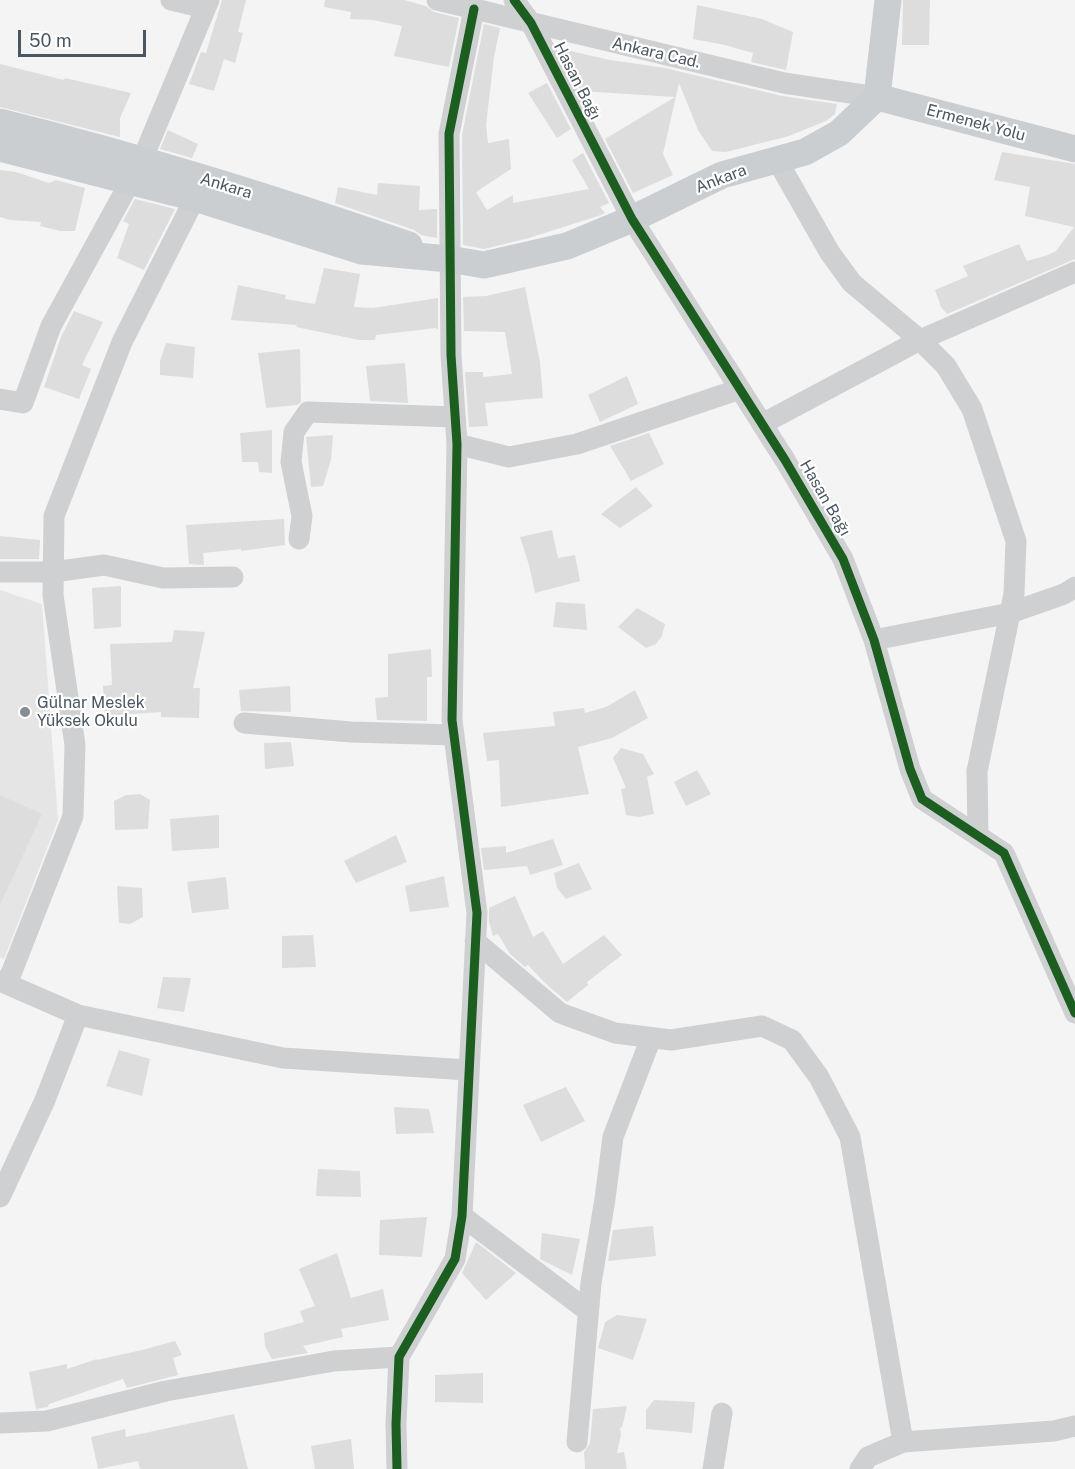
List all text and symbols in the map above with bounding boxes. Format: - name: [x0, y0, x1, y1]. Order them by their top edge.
- scale bar: [21, 18, 148, 56]
- text: 50 m: [29, 30, 72, 51]
- street label: Ankara Cad.: [610, 34, 702, 72]
- street label: Hasan Bağı: [549, 39, 605, 123]
- street label: Ermenek Yolu: [924, 101, 1028, 145]
- street label: Ankara: [693, 161, 749, 197]
- street label: Ankara: [198, 169, 254, 203]
- street label: Hasan Bağı: [796, 457, 854, 539]
- place label: Gülnar Meslek Yüksek Okulu: [37, 693, 145, 731]
- marker: Gülnar Meslek Yüksek Okulu: [18, 705, 32, 719]

